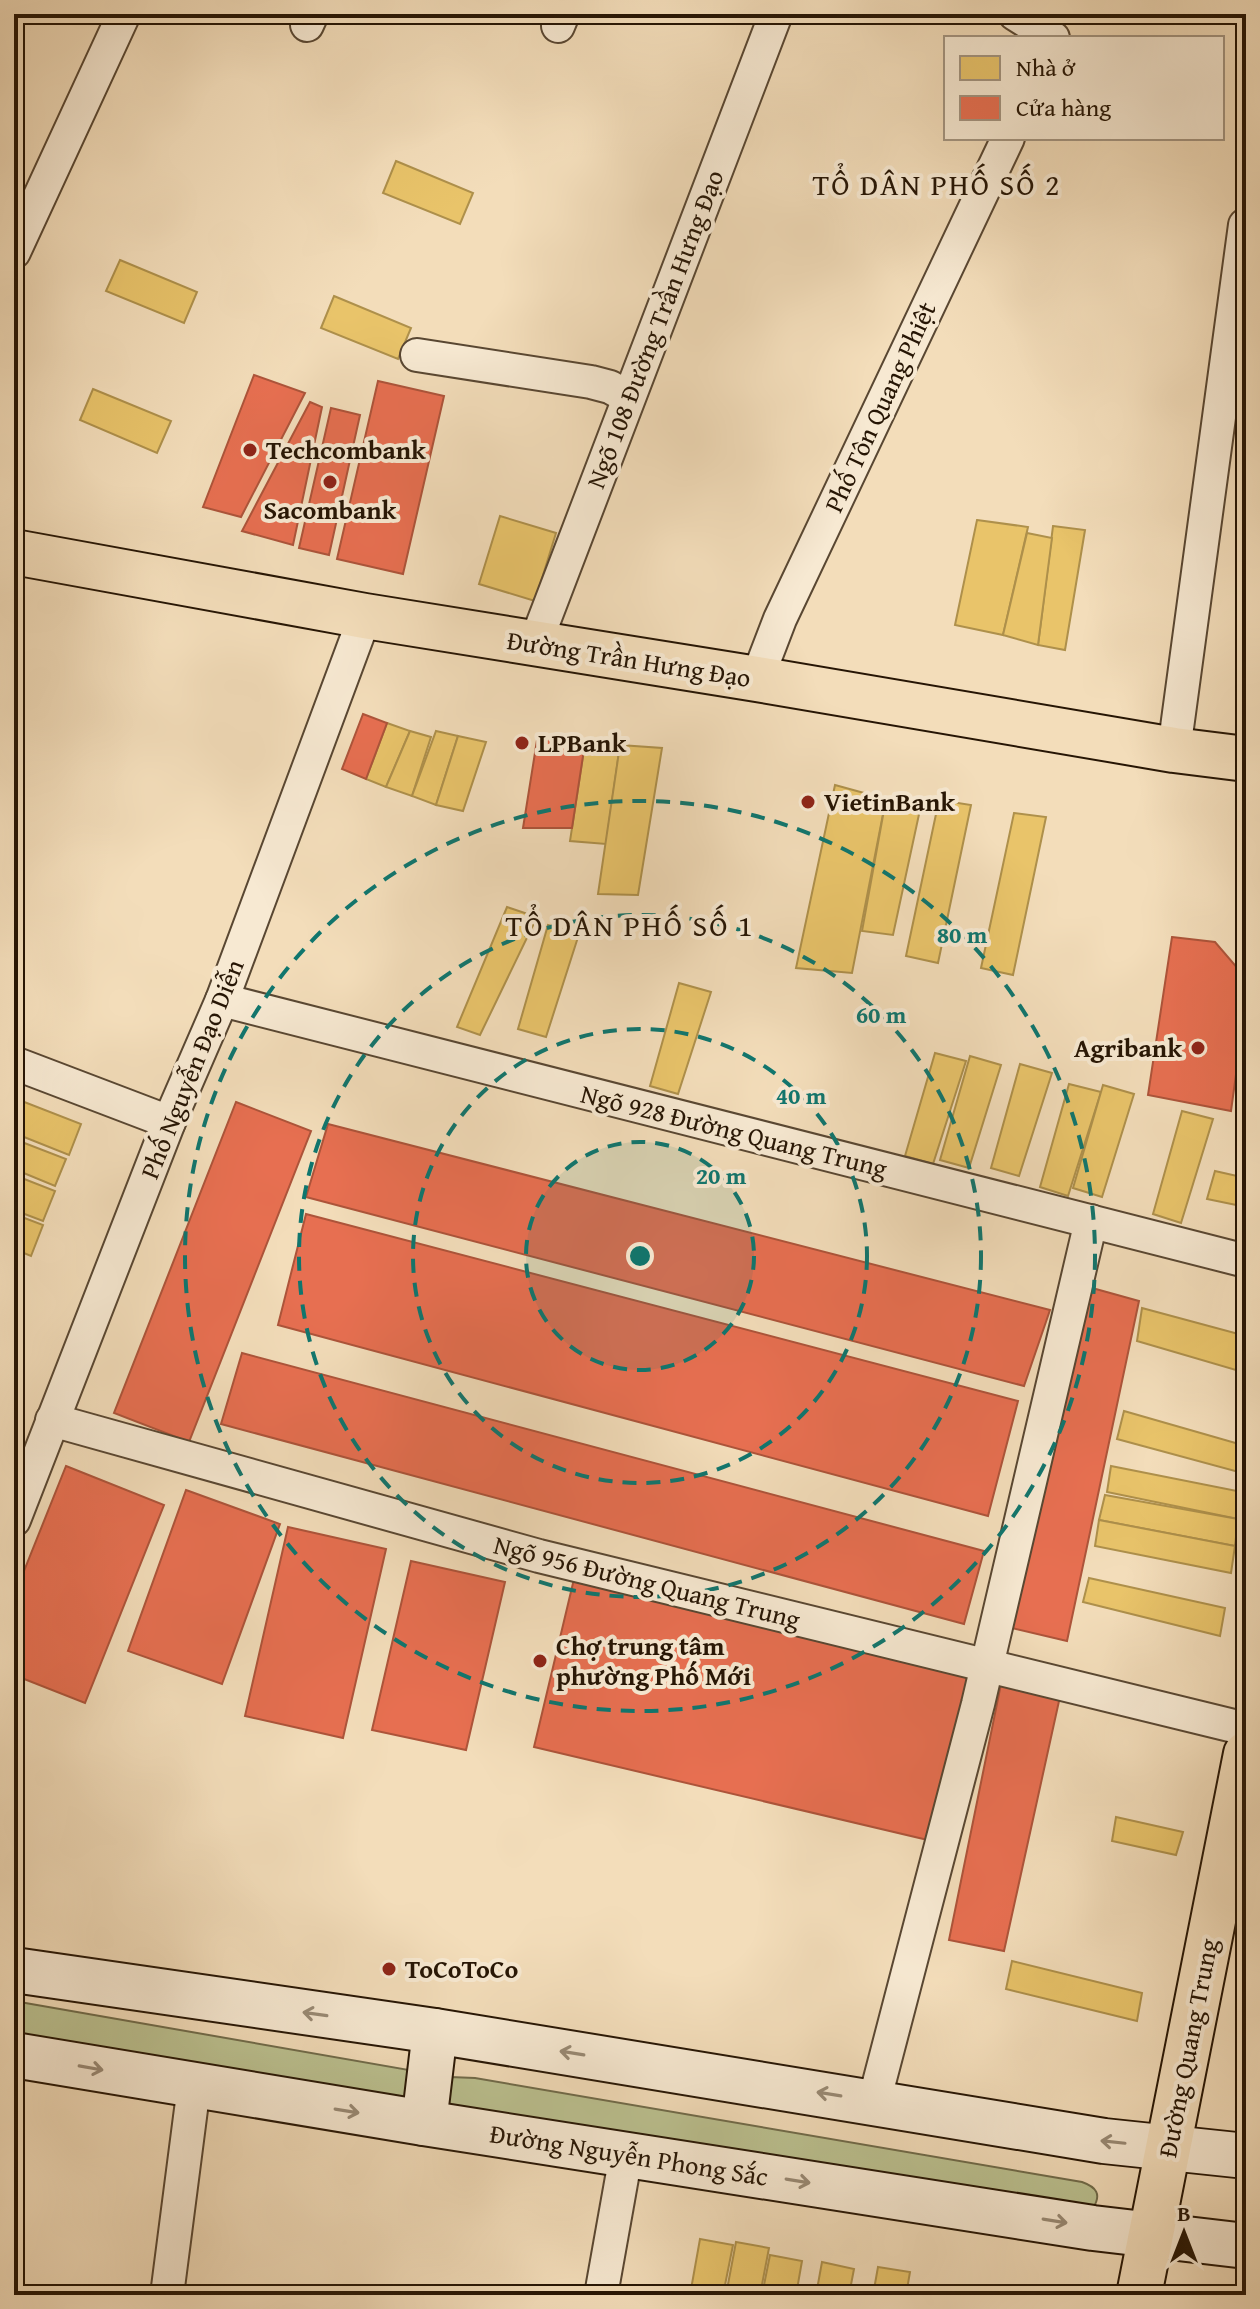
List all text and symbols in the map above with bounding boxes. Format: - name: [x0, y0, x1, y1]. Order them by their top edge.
- legend: [944, 36, 1224, 140]
- text: Nhà ở: [1016, 50, 1076, 85]
- text: Cửa hàng: [1016, 90, 1111, 125]
- district label: TỔ DÂN PHỐ SỐ 2: [812, 162, 1062, 206]
- street label: Ngõ 108 Đường Trần Hưng Đạo: [576, 164, 733, 494]
- street label: Phố Tôn Quang Phiệt: [814, 295, 945, 519]
- place label: Techcombank: [266, 430, 426, 469]
- marker: Techcombank: [241, 441, 259, 459]
- marker: Sacombank: [321, 473, 339, 491]
- place label: Sacombank: [264, 490, 397, 529]
- street label: Đường Trần Hưng Đạo: [504, 620, 754, 697]
- place label: LPBank: [538, 723, 626, 762]
- marker: LPBank: [513, 734, 531, 752]
- place label: VietinBank: [824, 782, 955, 821]
- marker: VietinBank: [799, 793, 817, 811]
- district label: TỔ DÂN PHỐ SỐ 1: [505, 903, 755, 947]
- text: 80 m: [937, 917, 988, 952]
- street label: Phố Nguyễn Đạo Diễn: [130, 953, 254, 1185]
- text: 60 m: [856, 997, 907, 1032]
- place label: Agribank: [1074, 1028, 1182, 1067]
- marker: Agribank: [1189, 1039, 1207, 1057]
- street label: Ngõ 928 Đường Quang Trung: [577, 1074, 891, 1187]
- text: 40 m: [776, 1078, 827, 1113]
- text: 20 m: [696, 1158, 747, 1193]
- centre of rings: [626, 1242, 654, 1270]
- street label: Ngõ 956 Đường Quang Trung: [490, 1525, 804, 1638]
- place label: Chợ trung tâm phường Phố Mới: [556, 1626, 751, 1695]
- marker: Chợ trung tâm phường Phố Mới: [531, 1652, 549, 1670]
- street label: Đường Quang Trung: [1147, 1935, 1228, 2161]
- place label: ToCoToCo: [405, 1949, 519, 1988]
- marker: ToCoToCo: [380, 1960, 398, 1978]
- one-way arrow: [303, 2006, 328, 2021]
- one-way arrow: [560, 2045, 585, 2060]
- one-way arrow: [78, 2062, 103, 2077]
- one-way arrow: [817, 2086, 842, 2101]
- one-way arrow: [334, 2104, 360, 2119]
- street label: Đường Nguyễn Phong Sắc: [487, 2113, 771, 2196]
- one-way arrow: [1100, 2134, 1127, 2149]
- one-way arrow: [785, 2174, 810, 2189]
- north arrow: [1144, 2193, 1224, 2273]
- text: B: [1177, 2197, 1191, 2229]
- one-way arrow: [1042, 2215, 1067, 2230]

